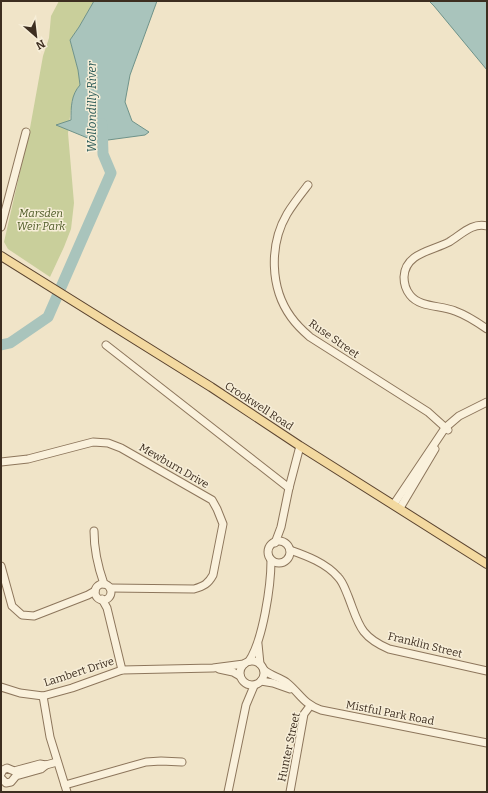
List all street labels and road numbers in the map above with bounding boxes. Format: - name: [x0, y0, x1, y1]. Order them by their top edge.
- street label: Ruse Street: [306, 317, 362, 361]
- street label: Crookwell Road: [222, 379, 296, 433]
- street label: Mewburn Drive: [137, 441, 211, 491]
- street label: Franklin Street: [386, 629, 464, 661]
- street label: Lambert Drive: [42, 655, 116, 689]
- street label: Mistful Park Road: [345, 698, 436, 728]
- street label: Hunter Street: [275, 711, 303, 783]

